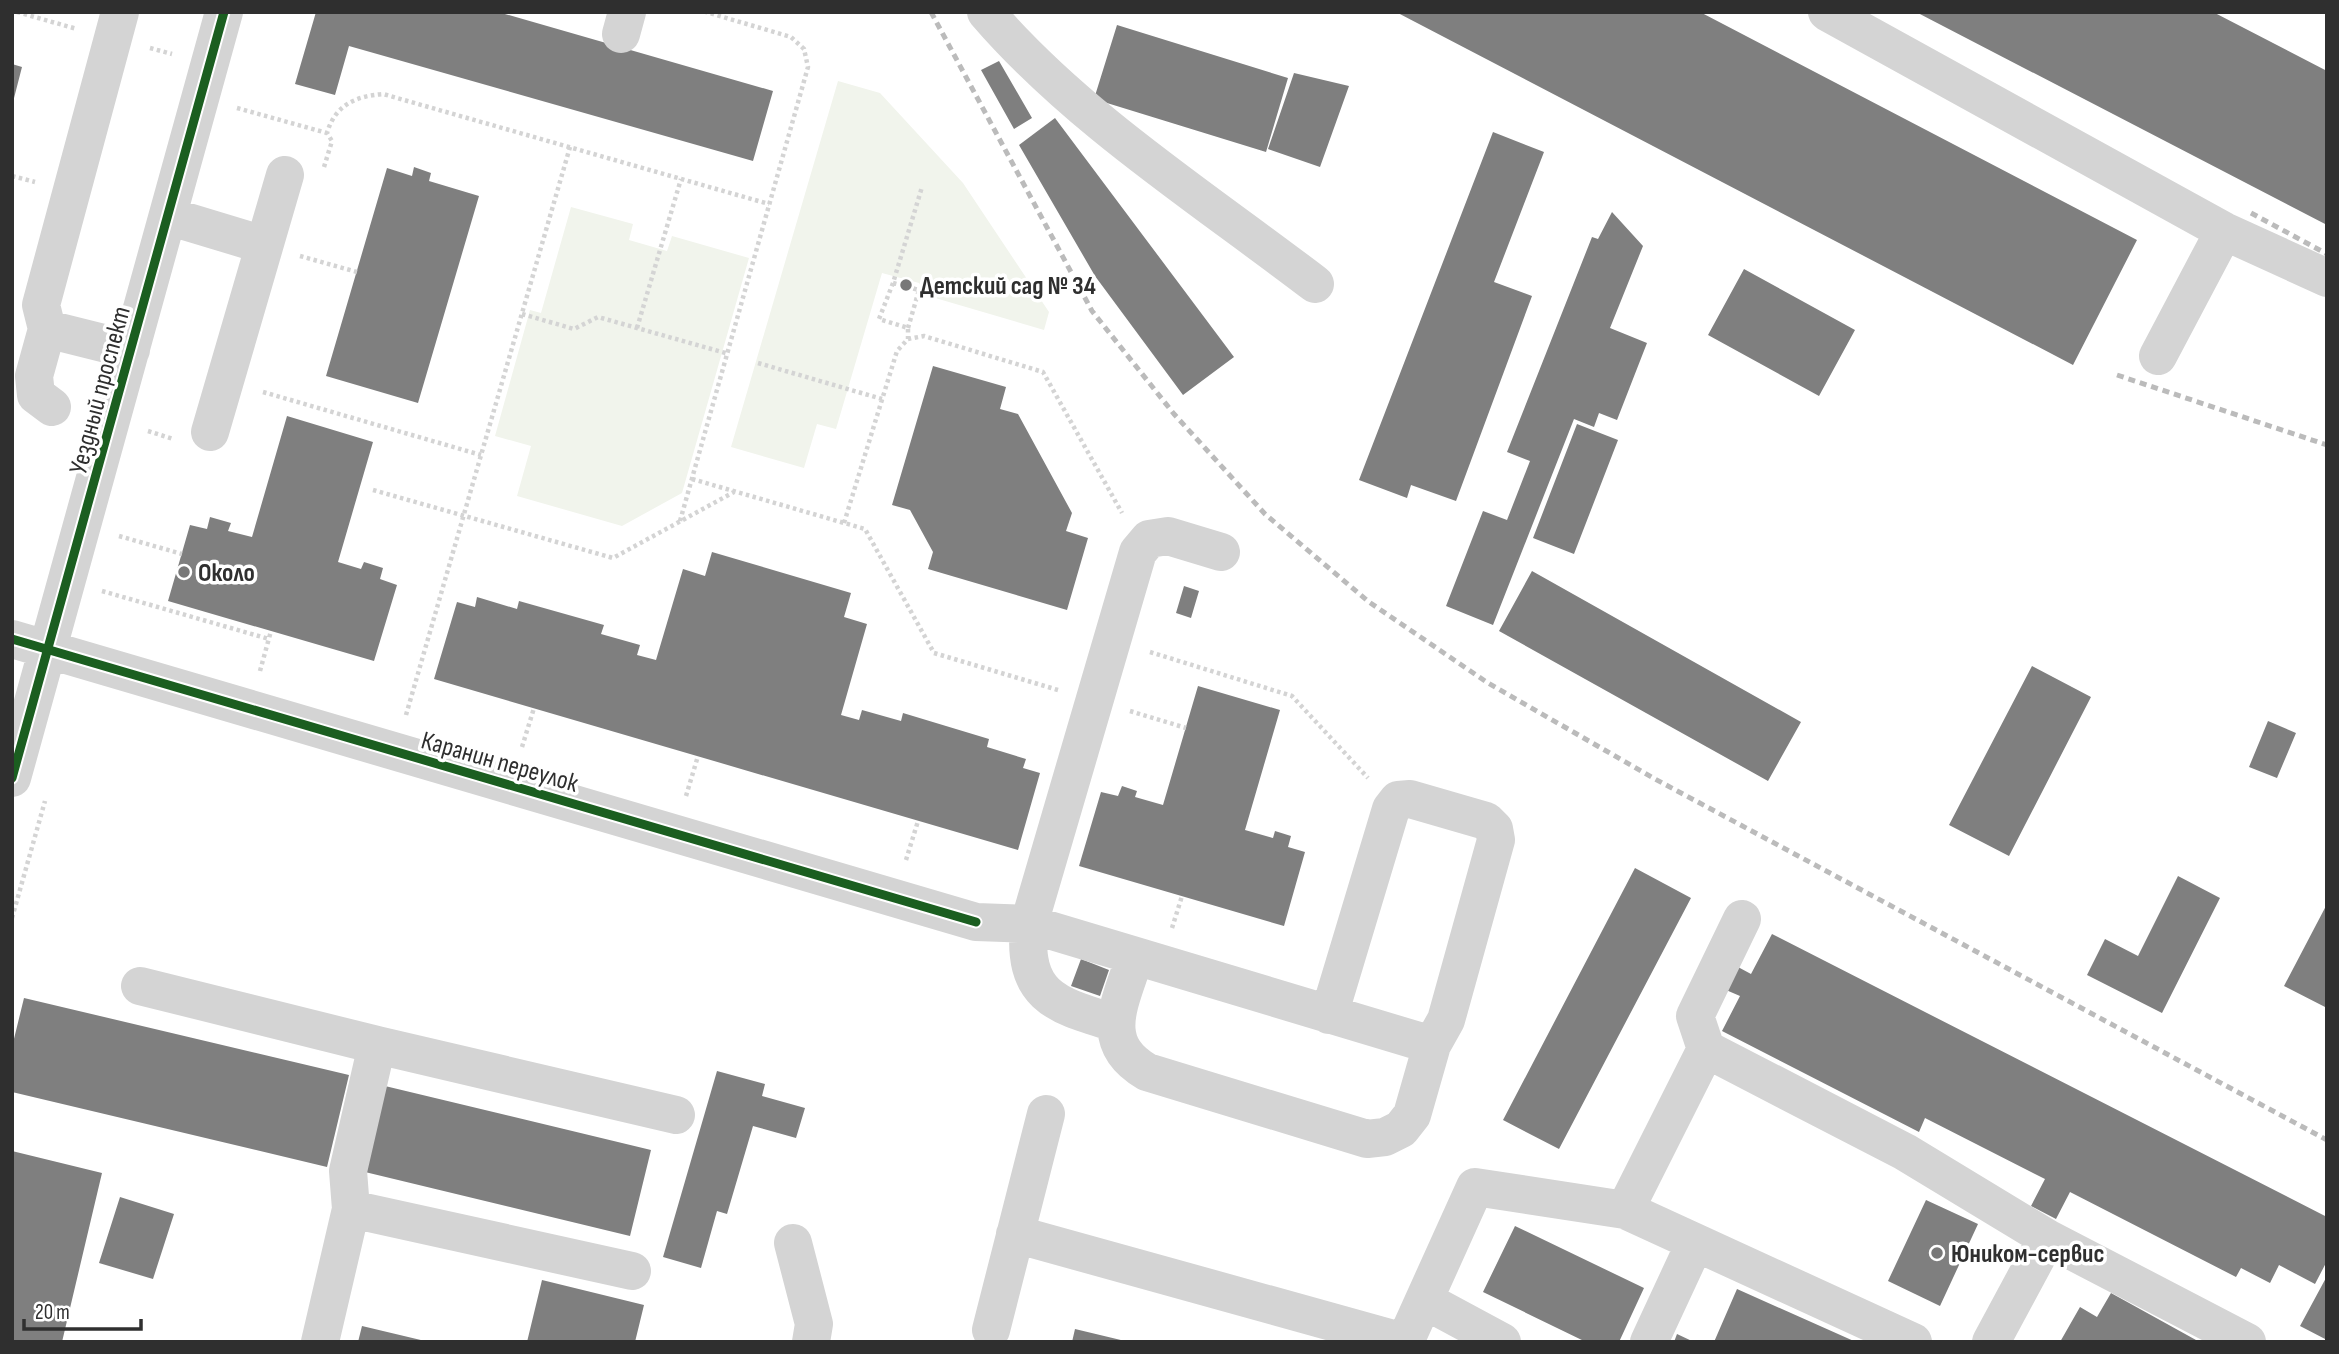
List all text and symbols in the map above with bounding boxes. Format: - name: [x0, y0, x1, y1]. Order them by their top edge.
- place label: Детский сад № 34: [920, 271, 1096, 302]
- marker: Детский сад № 34: [898, 277, 914, 293]
- street label: Уездный проспект: [63, 303, 138, 478]
- place label: Около: [198, 558, 255, 589]
- marker: Около: [176, 564, 192, 580]
- street label: Каранин переулок: [418, 725, 582, 800]
- place label: Юником-сервис: [1951, 1239, 2104, 1270]
- marker: Юником-сервис: [1929, 1245, 1945, 1261]
- scale bar: [24, 1288, 142, 1332]
- text: 20 m: [35, 1300, 70, 1325]

